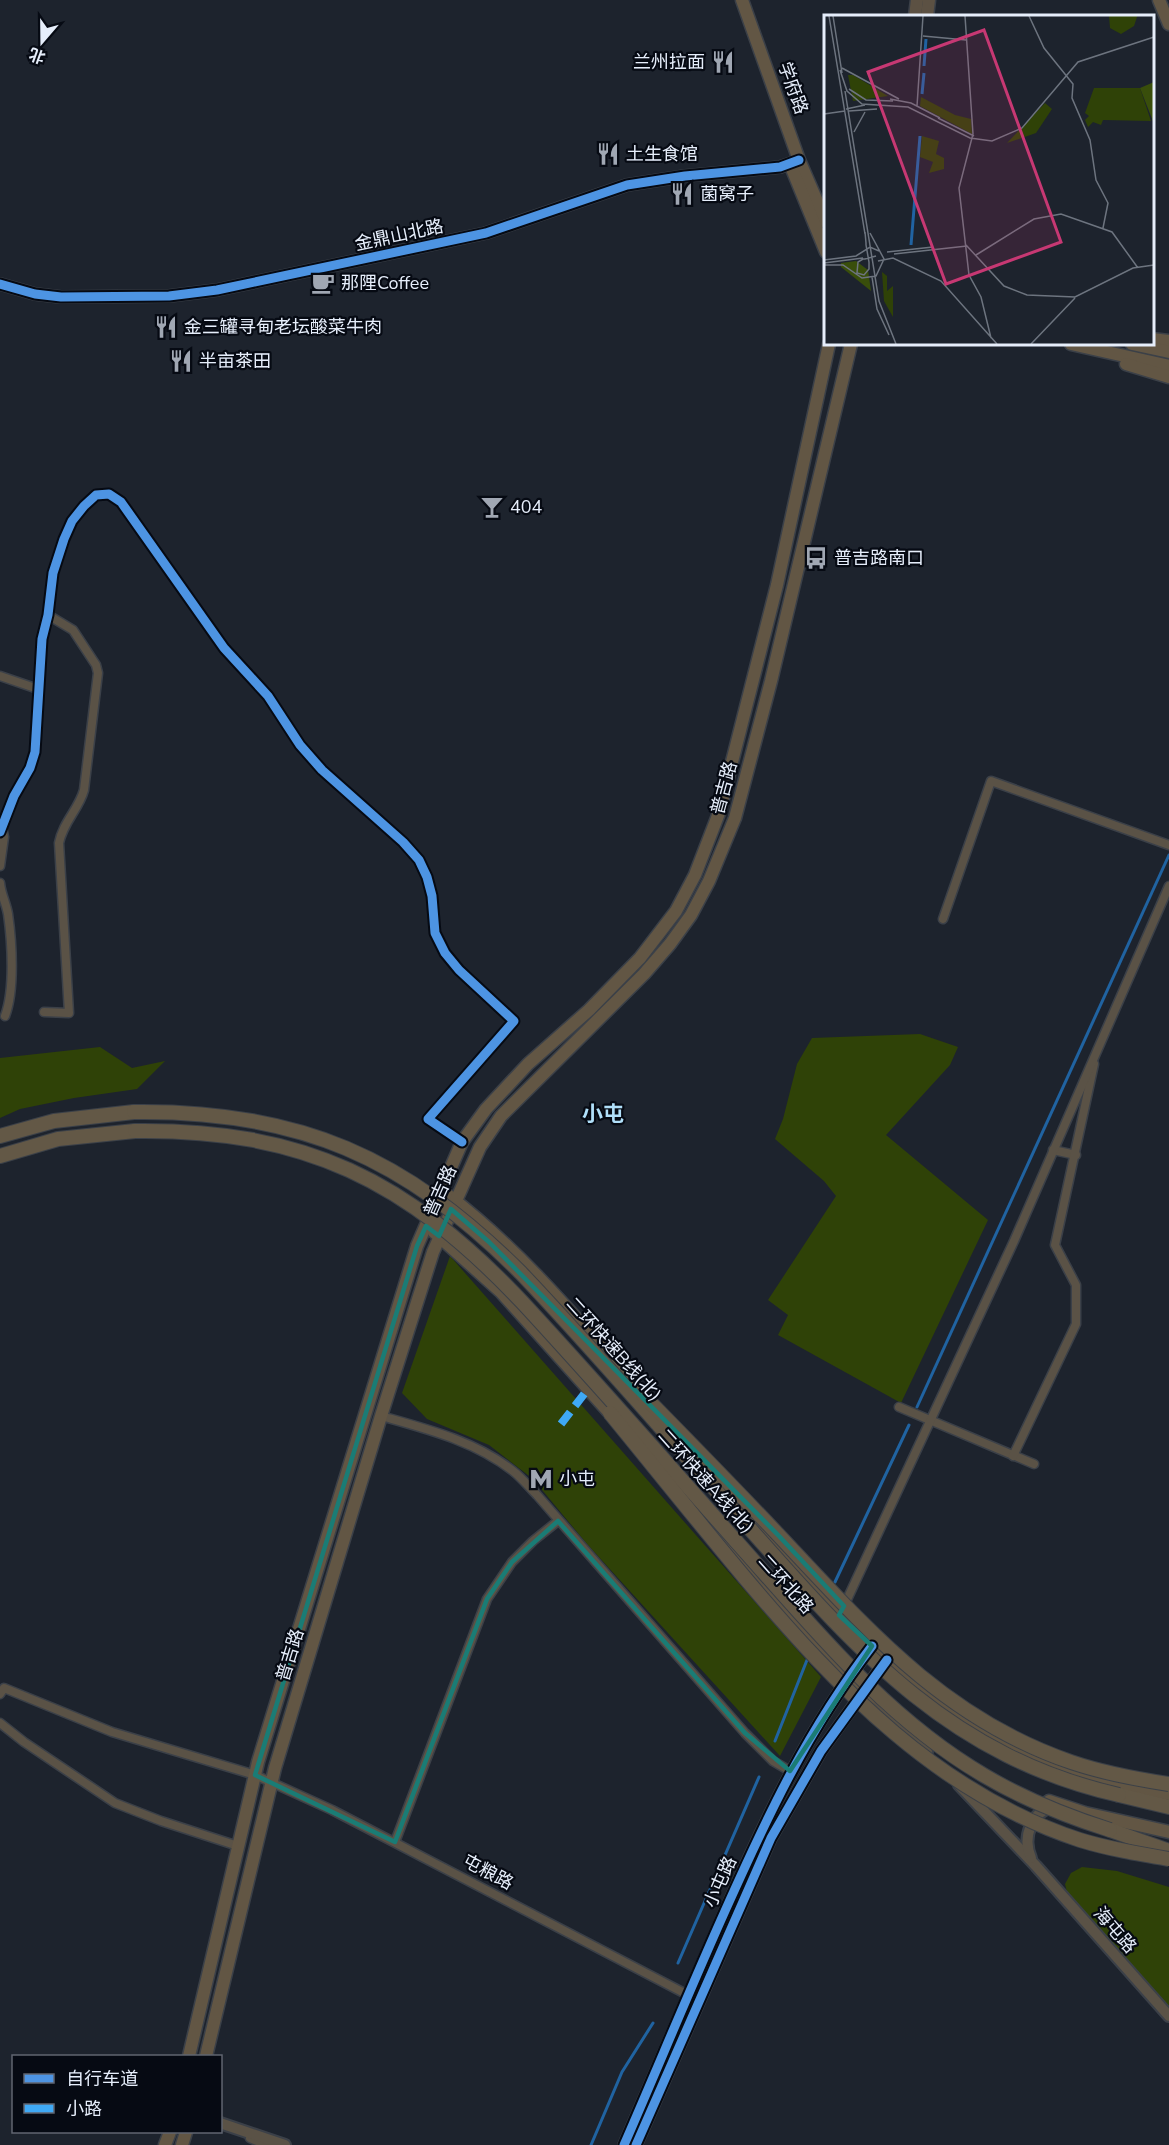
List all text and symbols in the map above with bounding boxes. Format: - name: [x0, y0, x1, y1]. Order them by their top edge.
- north arrow: [12, 12, 72, 72]
- inset map: [824, 15, 1154, 345]
- text: 北: [26, 42, 48, 68]
- restaurant icon: 兰州拉面: [710, 49, 736, 75]
- place label: 兰州拉面: [633, 50, 705, 74]
- street label: 学府路: [772, 59, 814, 117]
- restaurant icon: 土生食馆: [595, 141, 621, 167]
- place label: 土生食馆: [626, 142, 698, 166]
- restaurant icon: 菌窝子: [669, 181, 695, 207]
- place label: 菌窝子: [700, 182, 754, 206]
- street label: 金鼎山北路: [352, 214, 446, 256]
- cafe icon: 那䧉Coffee: [310, 270, 336, 296]
- place label: 那䧉Coffee: [341, 271, 429, 295]
- restaurant icon: 金三罐寻甸老坛酸菜牛肉: [153, 314, 179, 340]
- place label: 金三罐寻甸老坛酸菜牛肉: [184, 315, 382, 339]
- restaurant icon: 半亩茶田: [168, 348, 194, 374]
- place label: 半亩茶田: [199, 349, 271, 373]
- bar icon: 404: [479, 494, 505, 520]
- place label: 404: [510, 495, 543, 519]
- bus stop icon: 普吉路南口: [803, 545, 829, 571]
- place label: 普吉路南口: [834, 546, 924, 570]
- street label: 普吉路: [705, 759, 743, 817]
- district label: 小屯: [582, 1100, 624, 1128]
- street label: 普吉路: [418, 1161, 462, 1221]
- street label: 二环快速B线(北): [561, 1292, 667, 1406]
- street label: 二环快速A线(北): [653, 1424, 759, 1538]
- metro station icon: 小屯: [528, 1466, 554, 1492]
- place label: 小屯: [559, 1467, 595, 1491]
- street label: 二环北路: [753, 1549, 819, 1619]
- street label: 普吉路: [271, 1626, 309, 1684]
- street label: 屯粮路: [459, 1849, 517, 1895]
- street label: 小屯路: [698, 1852, 742, 1912]
- street label: 海屯路: [1088, 1902, 1142, 1958]
- legend: [12, 2055, 222, 2133]
- text: 自行车道: [66, 2067, 138, 2091]
- text: 小路: [66, 2097, 102, 2121]

